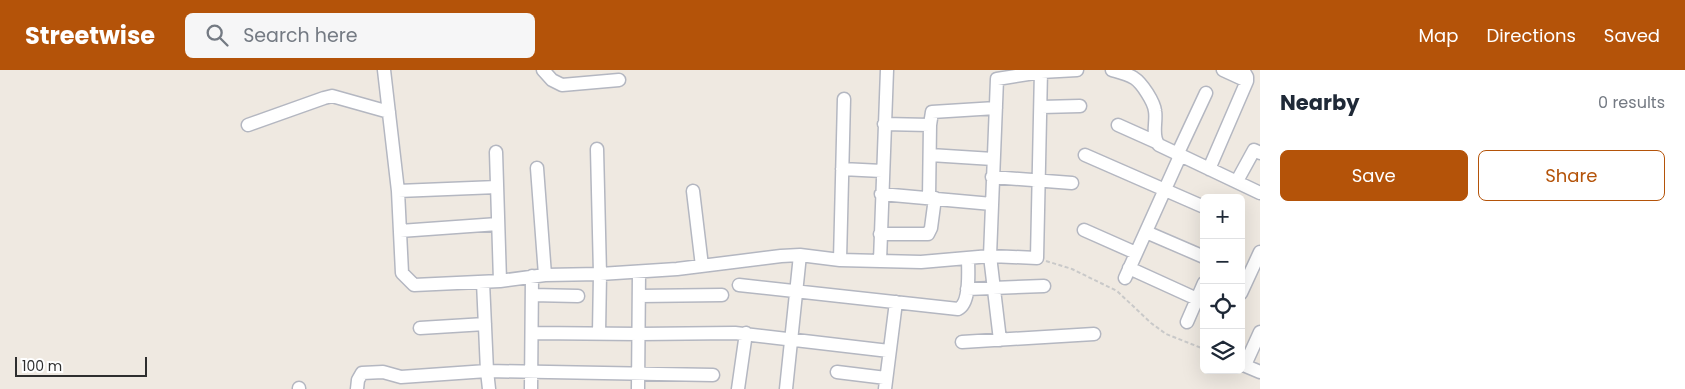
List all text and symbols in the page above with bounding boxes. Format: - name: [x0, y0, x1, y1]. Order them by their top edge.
- search box: [185, 13, 535, 58]
- text: Streetwise: [25, 19, 155, 52]
- icon: search: [203, 21, 231, 49]
- text: Search here: [243, 22, 358, 49]
- text: Map: [1419, 23, 1458, 48]
- text: Directions: [1486, 23, 1576, 48]
- text: Saved: [1604, 23, 1660, 48]
- text: Nearby: [1280, 88, 1360, 117]
- text: 0 results: [1598, 91, 1665, 114]
- button: Save: [1280, 150, 1468, 201]
- button: Share: [1478, 150, 1665, 201]
- map controls: [1200, 194, 1245, 374]
- button: +: [1200, 194, 1245, 239]
- button: −: [1200, 239, 1245, 284]
- button: locate: [1200, 284, 1245, 329]
- button: layers: [1200, 329, 1245, 374]
- scale bar: [15, 354, 148, 377]
- text: 100 m: [22, 356, 62, 376]

